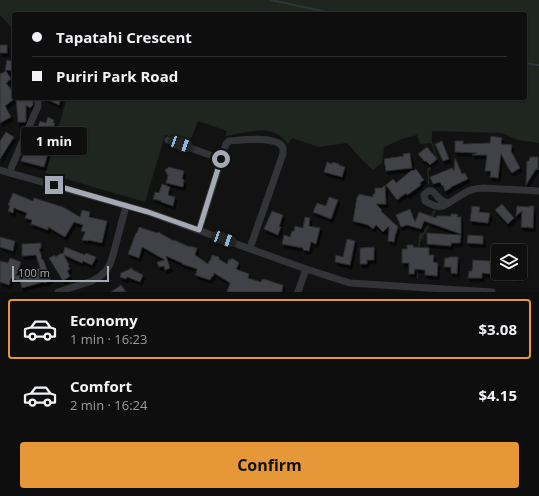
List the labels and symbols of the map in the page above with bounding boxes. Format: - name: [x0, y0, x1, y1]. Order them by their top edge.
- callout: 1 min: [21, 127, 87, 155]
- car: [168, 134, 194, 154]
- route start: [212, 150, 230, 168]
- route end: [45, 176, 63, 194]
- car: [211, 229, 237, 249]
- scale bar: [12, 264, 109, 283]

